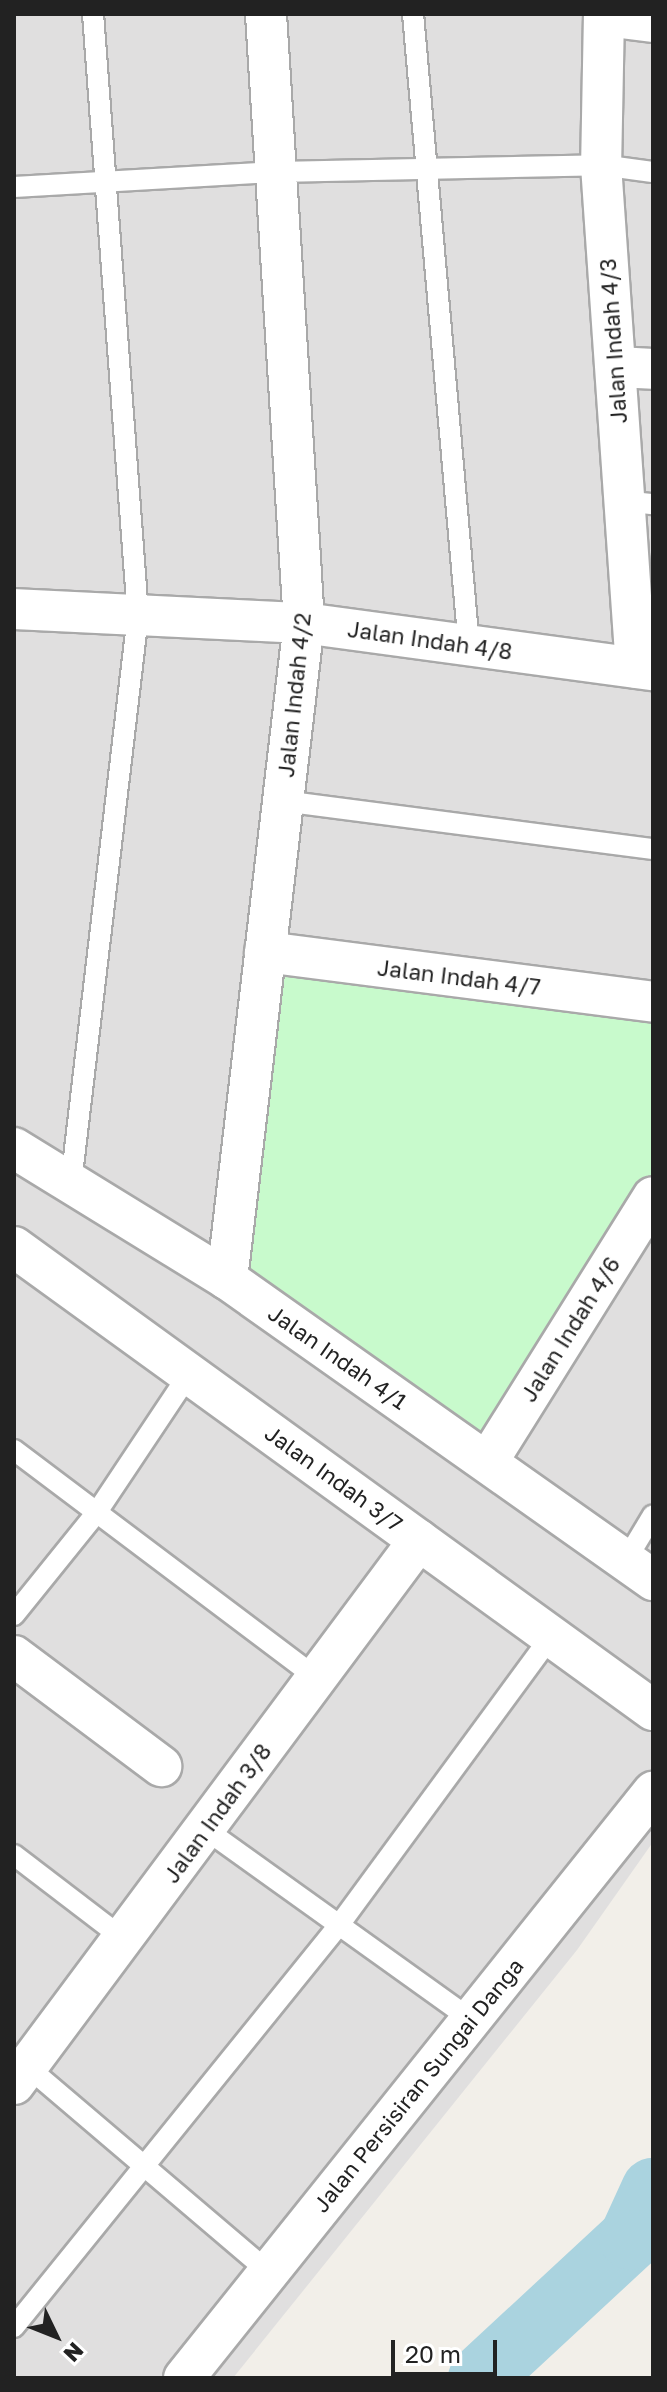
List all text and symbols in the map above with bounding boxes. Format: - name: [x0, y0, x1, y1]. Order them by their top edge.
- street label: Jalan Indah 4/3: [594, 258, 632, 424]
- street label: Jalan Indah 4/2: [272, 611, 316, 779]
- street label: Jalan Indah 4/8: [346, 615, 514, 665]
- street label: Jalan Indah 4/7: [376, 954, 542, 1000]
- street label: Jalan Indah 4/6: [515, 1252, 625, 1406]
- street label: Jalan Indah 4/1: [264, 1299, 412, 1415]
- street label: Jalan Indah 3/7: [260, 1419, 408, 1537]
- street label: Jalan Indah 3/8: [158, 1738, 276, 1888]
- street label: Jalan Persisiran Sungai Danga: [307, 1953, 529, 2217]
- north arrow: [16, 2296, 96, 2376]
- scale bar: [395, 2324, 501, 2374]
- text: N: [58, 2337, 90, 2368]
- text: 20 m: [405, 2339, 461, 2368]

